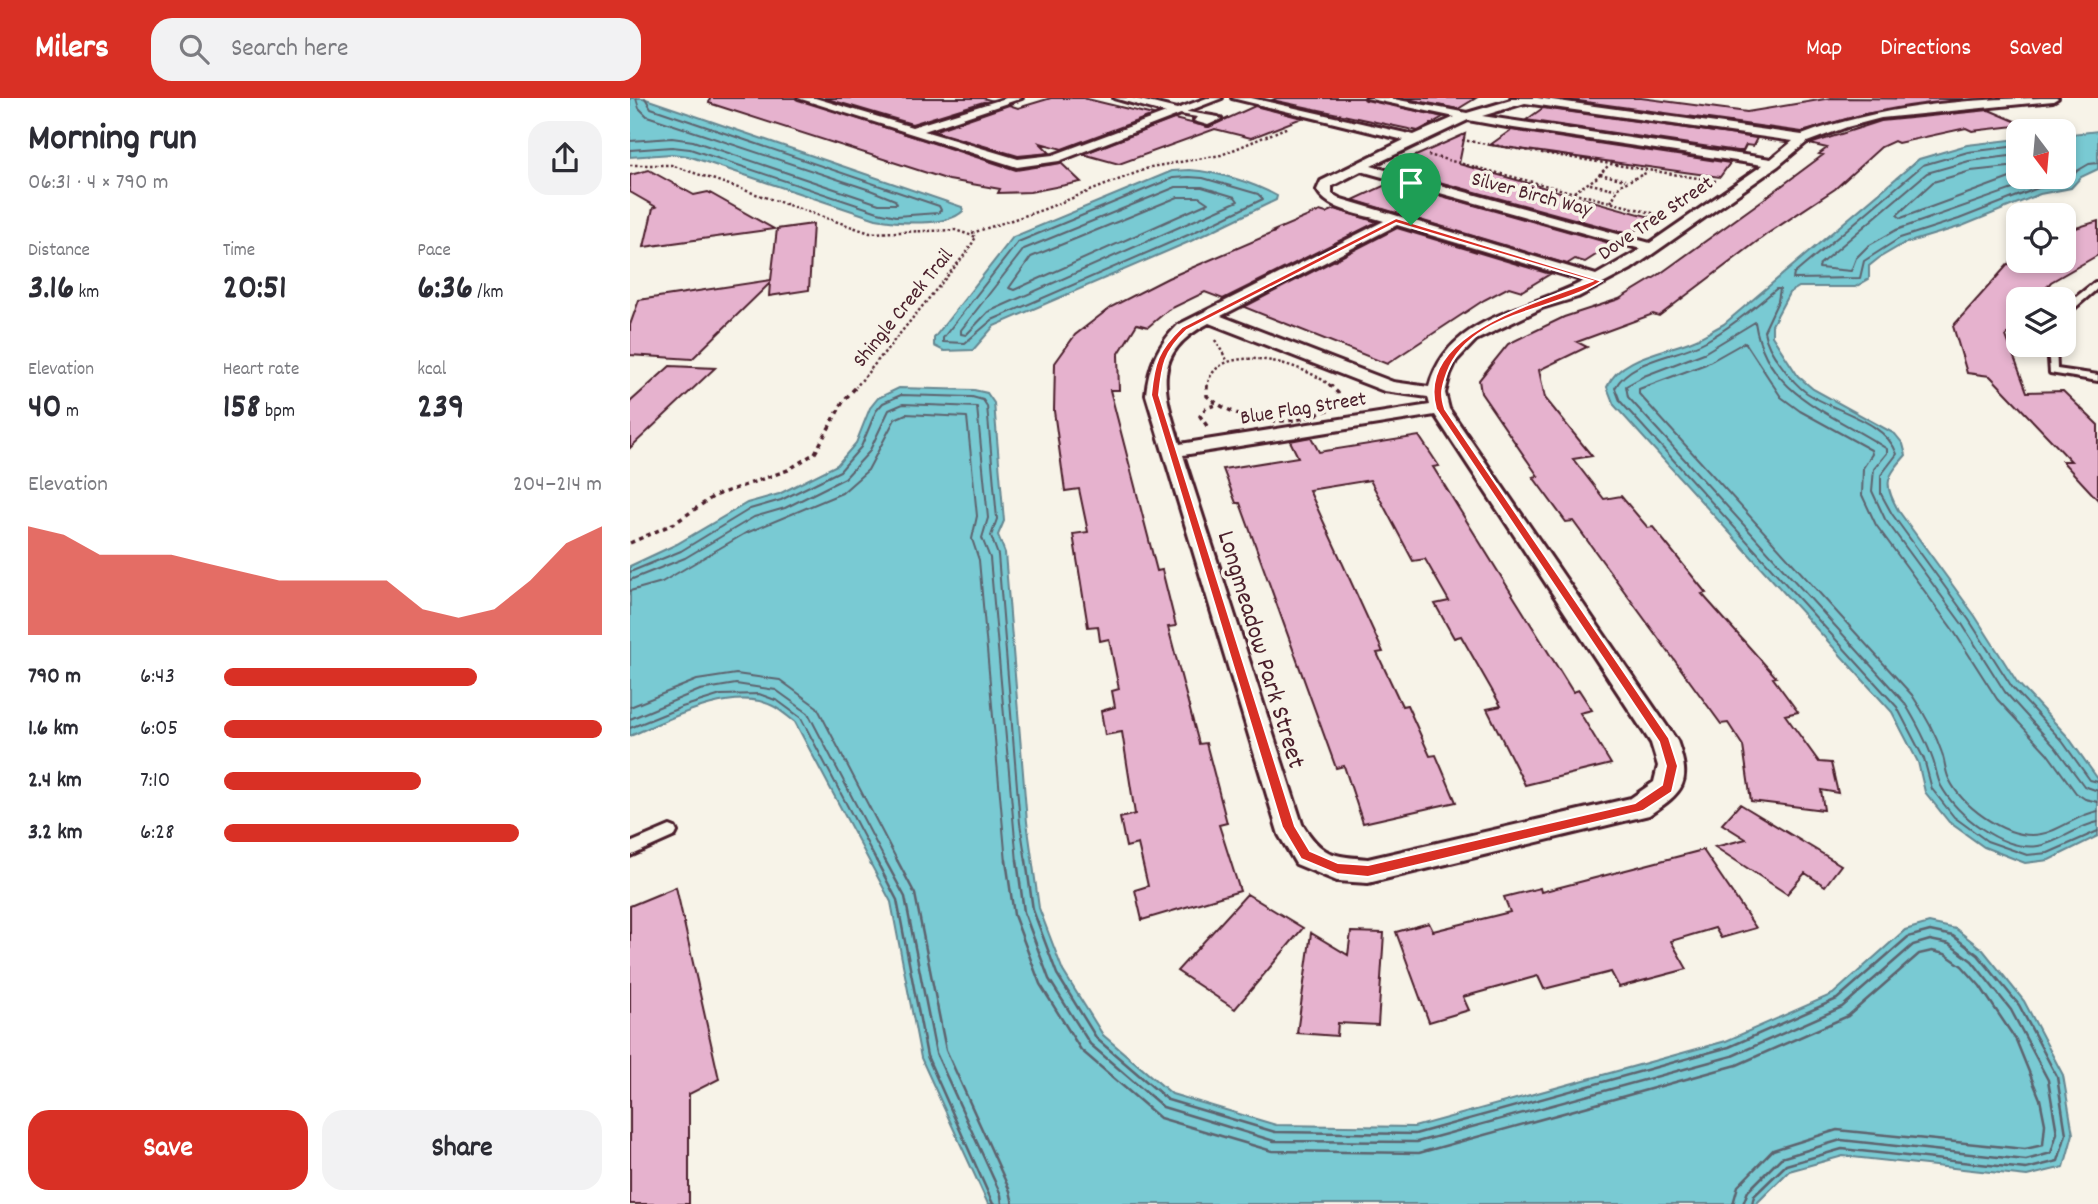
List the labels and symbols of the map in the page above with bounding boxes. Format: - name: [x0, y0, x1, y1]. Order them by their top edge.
- north arrow: [2006, 119, 2076, 189]
- pin: [1381, 153, 1441, 225]
- street label: Silver Birch Way: [1468, 165, 1595, 227]
- street label: Dove Tree Street: [1593, 170, 1721, 269]
- street label: Shingle Creek Trail: [847, 243, 962, 375]
- street label: Blue Flag Street: [1238, 385, 1369, 435]
- street label: Longmeadow Park Street: [1206, 527, 1314, 774]

